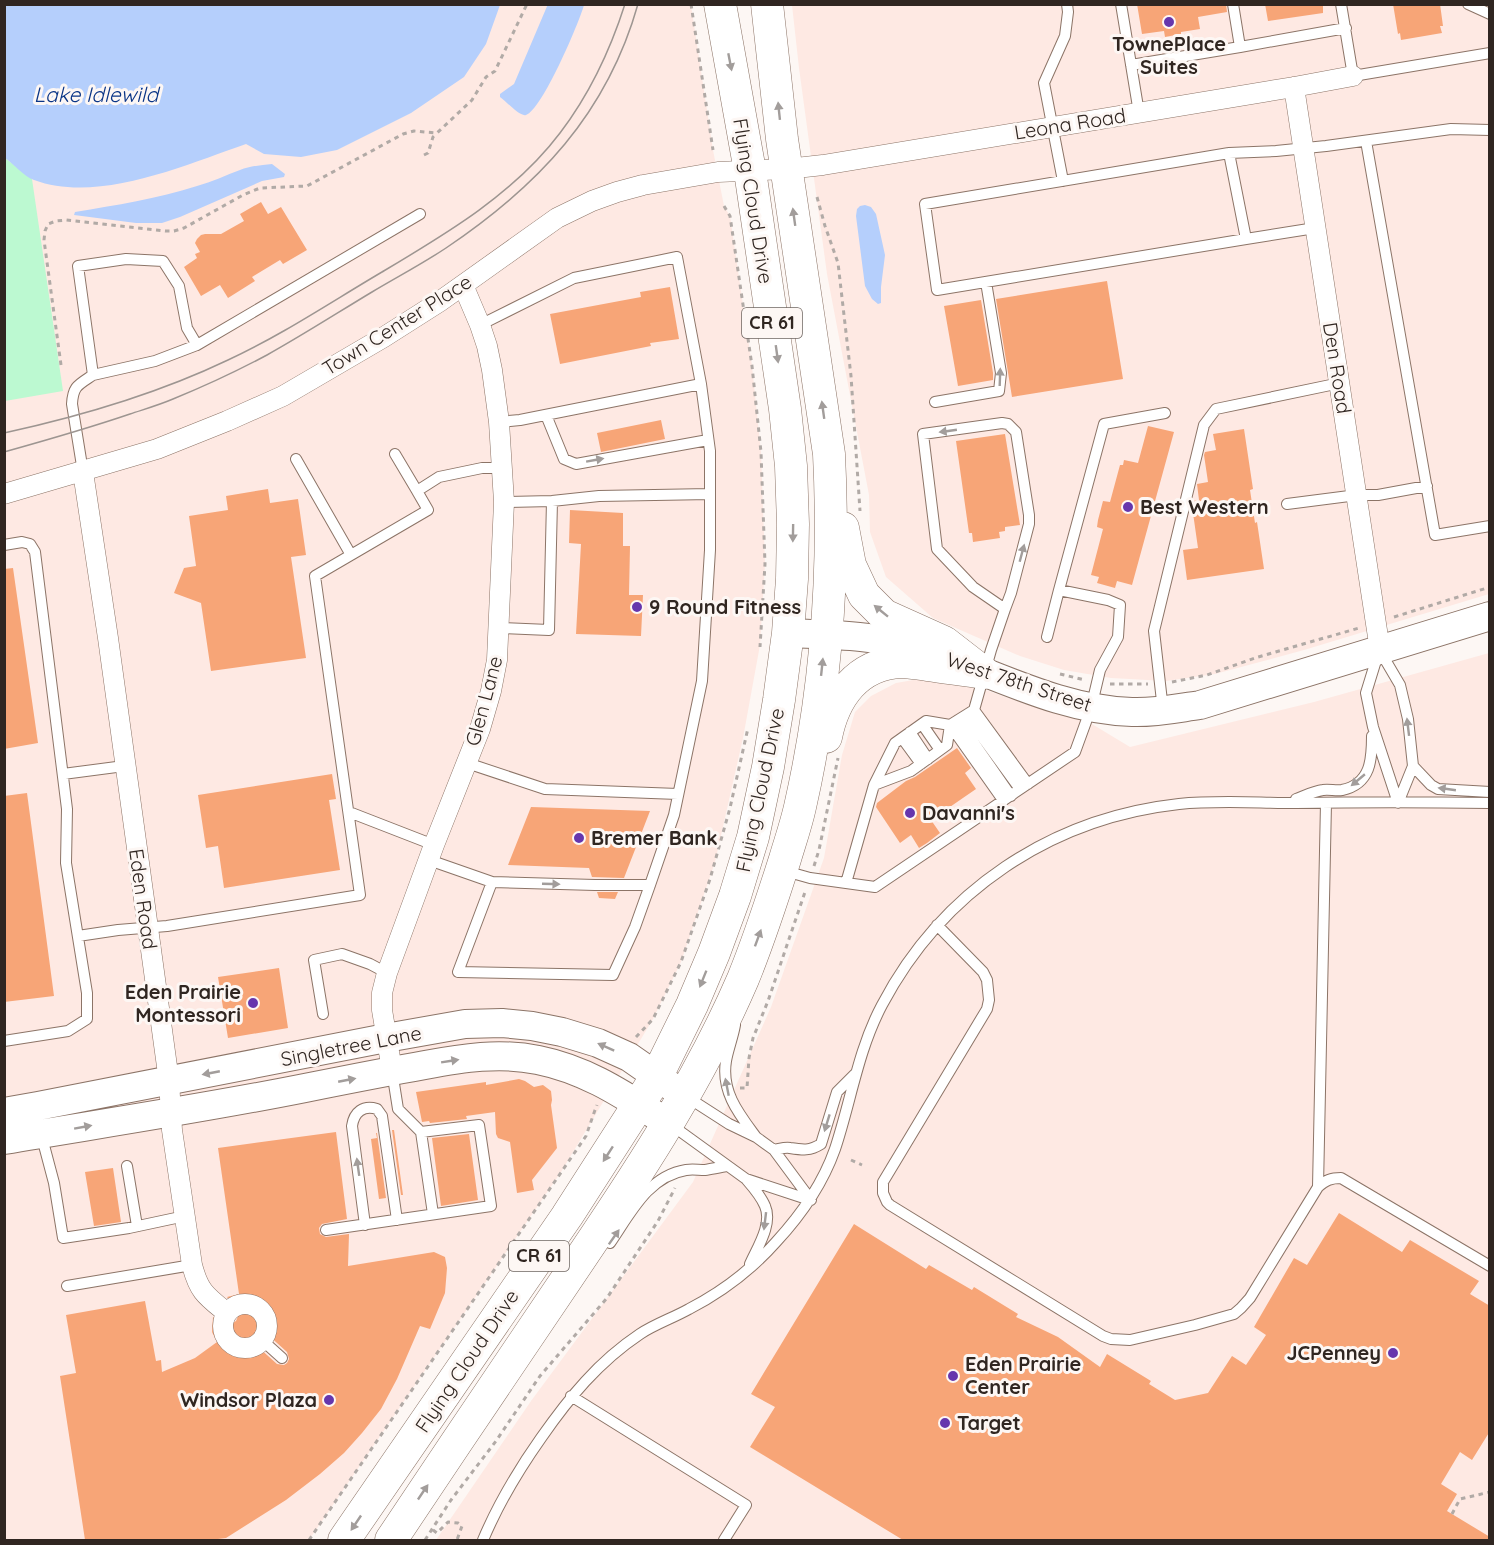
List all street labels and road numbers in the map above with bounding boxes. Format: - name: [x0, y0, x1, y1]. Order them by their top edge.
- street label: Leona Road: [1012, 102, 1128, 145]
- street label: Flying Cloud Drive: [728, 116, 779, 286]
- street label: Town Center Place: [318, 269, 476, 381]
- road number: CR 61: [742, 308, 802, 338]
- street label: Den Road: [1318, 320, 1357, 416]
- street label: West 78th Street: [943, 646, 1095, 717]
- street label: Glen Lane: [460, 653, 508, 749]
- street label: Flying Cloud Drive: [730, 705, 789, 874]
- street label: Eden Road: [124, 847, 163, 951]
- street label: Singletree Lane: [278, 1020, 423, 1071]
- road number: CR 61: [509, 1241, 569, 1271]
- street label: Flying Cloud Drive: [409, 1284, 524, 1437]

